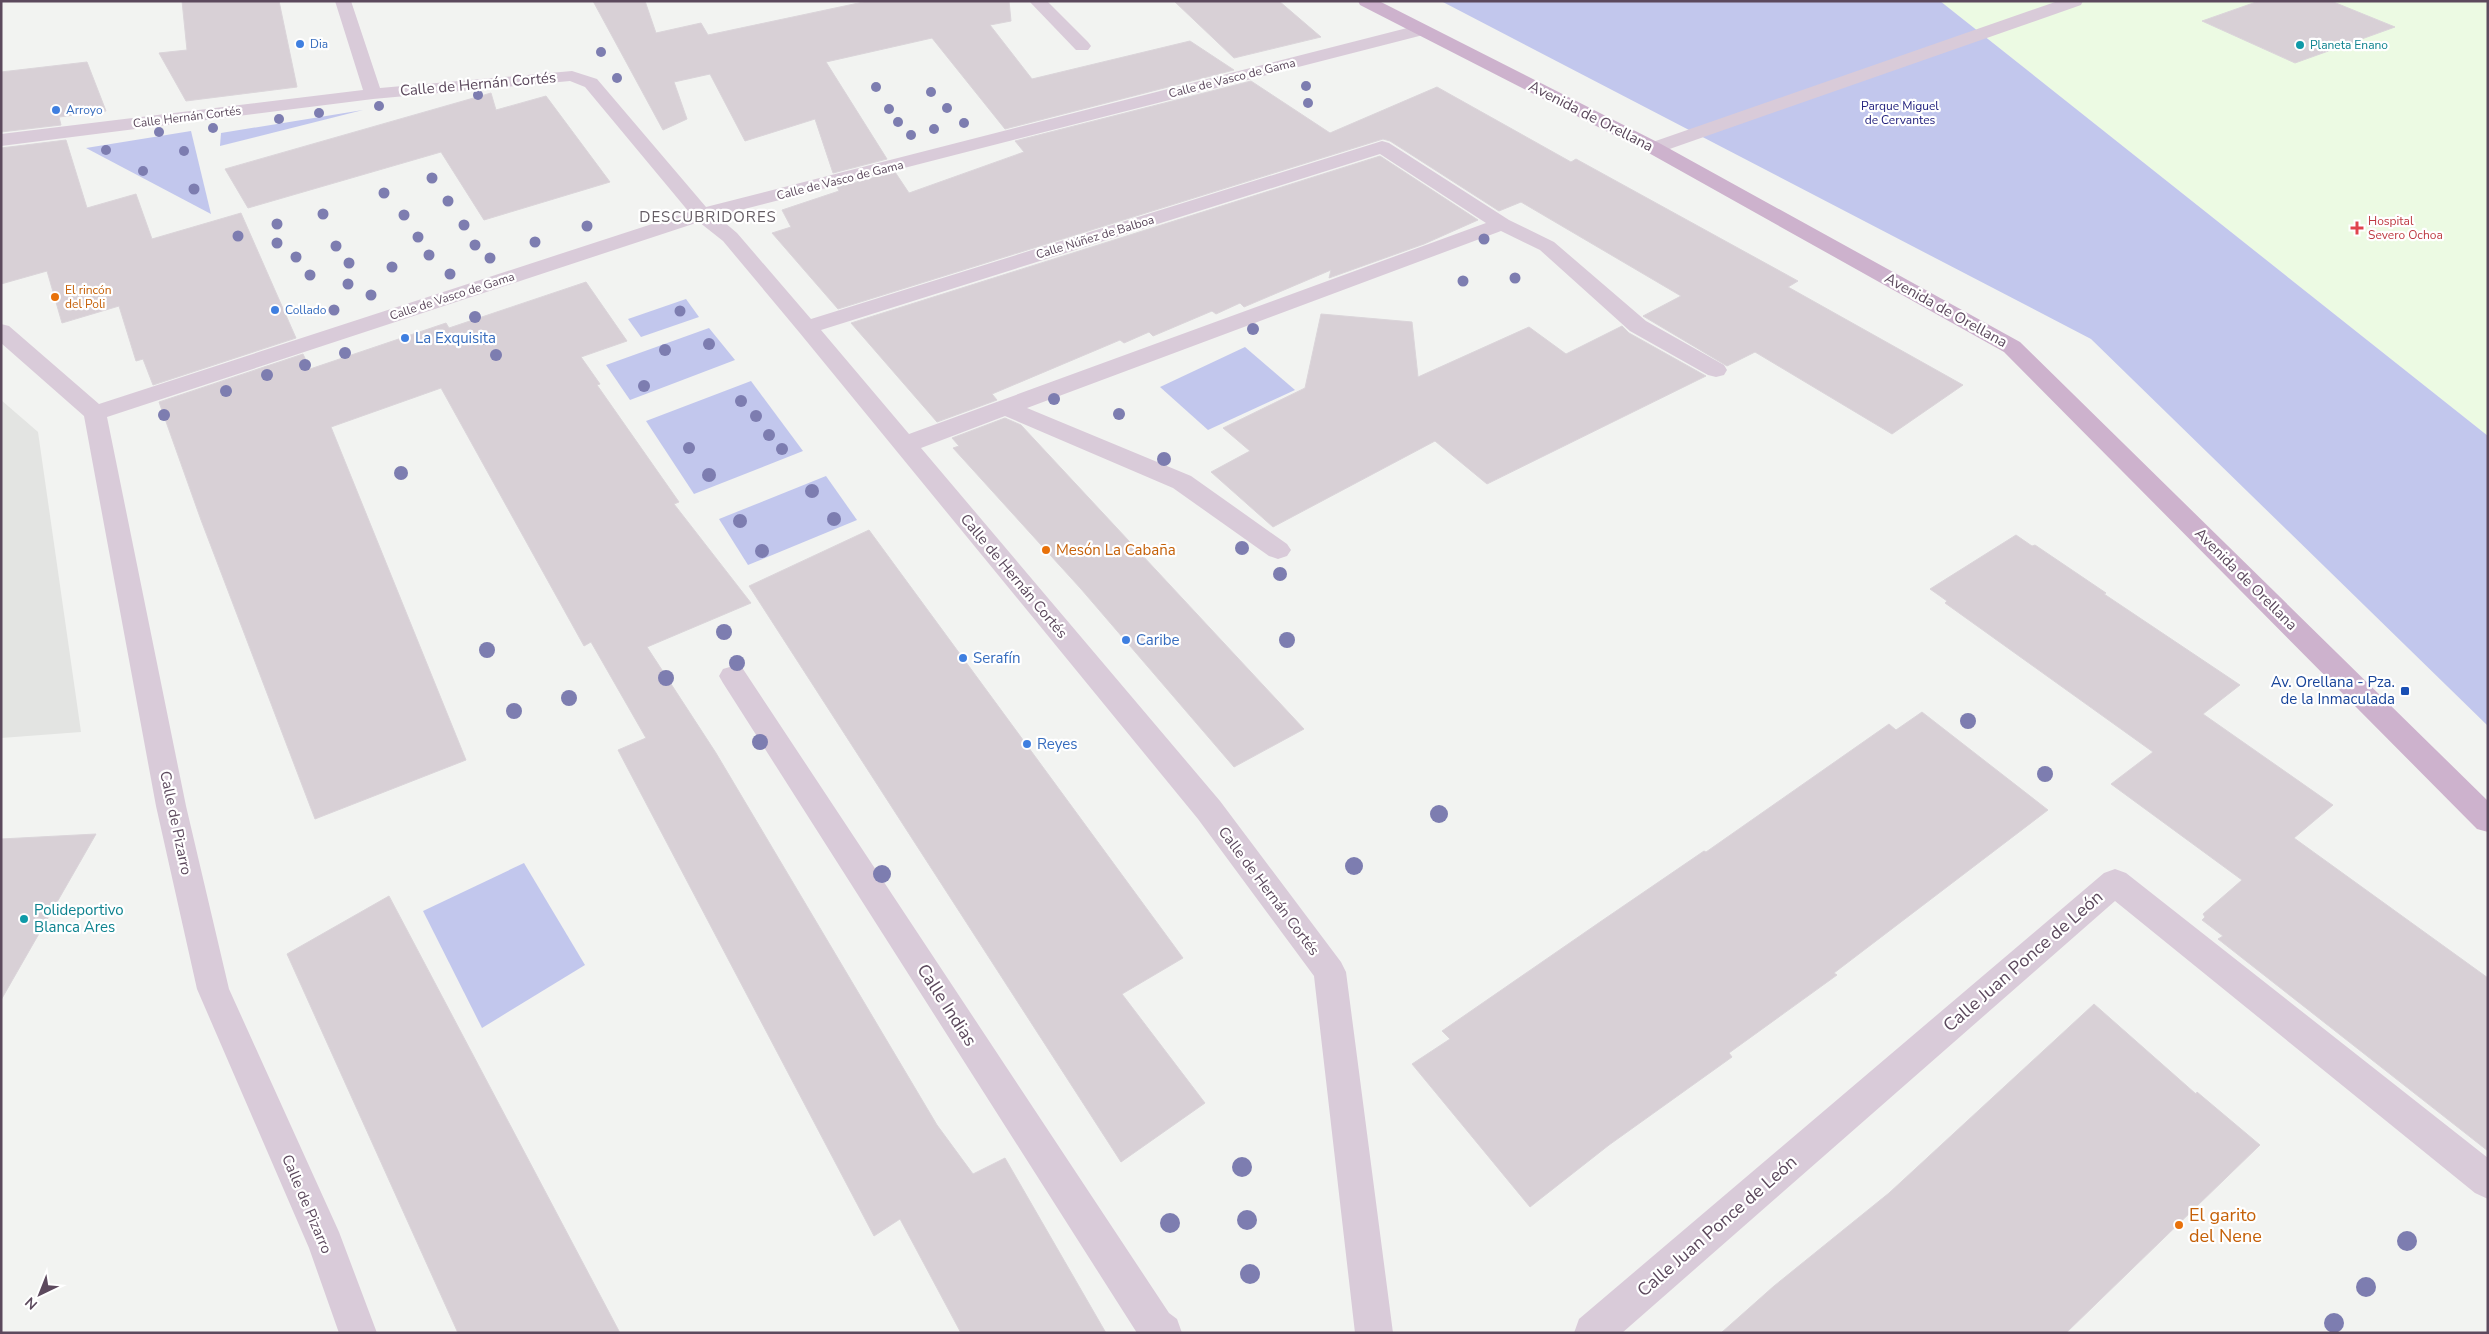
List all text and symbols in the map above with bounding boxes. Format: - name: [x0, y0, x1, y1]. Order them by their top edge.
- place label: Dia: [310, 36, 328, 52]
- place label: Planeta Enano: [2310, 37, 2388, 53]
- marker: Dia: [294, 38, 306, 50]
- marker: Planeta Enano: [2294, 39, 2306, 51]
- street label: Calle de Vasco de Gama: [1167, 54, 1297, 102]
- street label: Calle de Hernán Cortés: [399, 67, 557, 101]
- street label: Avenida de Orellana: [1525, 76, 1657, 156]
- park label: Parque Miguel de Cervantes: [1861, 98, 1939, 128]
- place label: Arroyo: [66, 102, 103, 118]
- street label: Calle Hernán Cortés: [132, 102, 242, 132]
- marker: Arroyo: [50, 104, 62, 116]
- street label: Calle de Vasco de Gama: [775, 156, 905, 204]
- district label: DESCUBRIDORES: [639, 207, 777, 227]
- street label: Calle Núñez de Balboa: [1034, 211, 1156, 263]
- place label: Hospital Severo Ochoa: [2368, 213, 2443, 243]
- marker: Hospital Severo Ochoa: [2350, 221, 2364, 235]
- street label: Calle de Vasco de Gama: [388, 268, 516, 324]
- street label: Avenida de Orellana: [1881, 268, 2011, 352]
- place label: El rincón del Poli: [65, 282, 111, 312]
- marker: El rincón del Poli: [49, 291, 61, 303]
- place label: Collado: [285, 302, 327, 318]
- marker: Collado: [269, 304, 281, 316]
- place label: La Exquisita: [415, 328, 496, 348]
- marker: La Exquisita: [399, 332, 411, 344]
- street label: Calle de Hernán Cortés: [956, 510, 1072, 642]
- street label: Avenida de Orellana: [2190, 523, 2302, 635]
- place label: Mesón La Cabaña: [1056, 540, 1176, 560]
- marker: Mesón La Cabaña: [1040, 544, 1052, 556]
- place label: Caribe: [1136, 630, 1179, 650]
- marker: Caribe: [1120, 634, 1132, 646]
- place label: Serafín: [973, 648, 1020, 668]
- marker: Serafín: [957, 652, 969, 664]
- place label: Av. Orellana - Pza. de la Inmaculada: [2271, 672, 2395, 709]
- marker: Av. Orellana - Pza. de la Inmaculada: [2399, 685, 2411, 697]
- place label: Reyes: [1037, 734, 1078, 754]
- marker: Reyes: [1021, 738, 1033, 750]
- street label: Calle de Pizarro: [155, 769, 197, 877]
- street label: Calle de Hernán Cortés: [1214, 822, 1324, 960]
- street label: Calle Juan Ponce de León: [1938, 885, 2108, 1037]
- place label: Polideportivo Blanca Ares: [34, 900, 124, 937]
- marker: Polideportivo Blanca Ares: [18, 913, 30, 925]
- street label: Calle Indias: [911, 959, 983, 1051]
- street label: Calle Juan Ponce de León: [1632, 1150, 1802, 1302]
- street label: Calle de Pizarro: [277, 1151, 337, 1257]
- place label: El garito del Nene: [2189, 1203, 2262, 1248]
- marker: El garito del Nene: [2173, 1219, 2185, 1231]
- north arrow: [15, 1269, 65, 1319]
- text: N: [21, 1293, 42, 1314]

